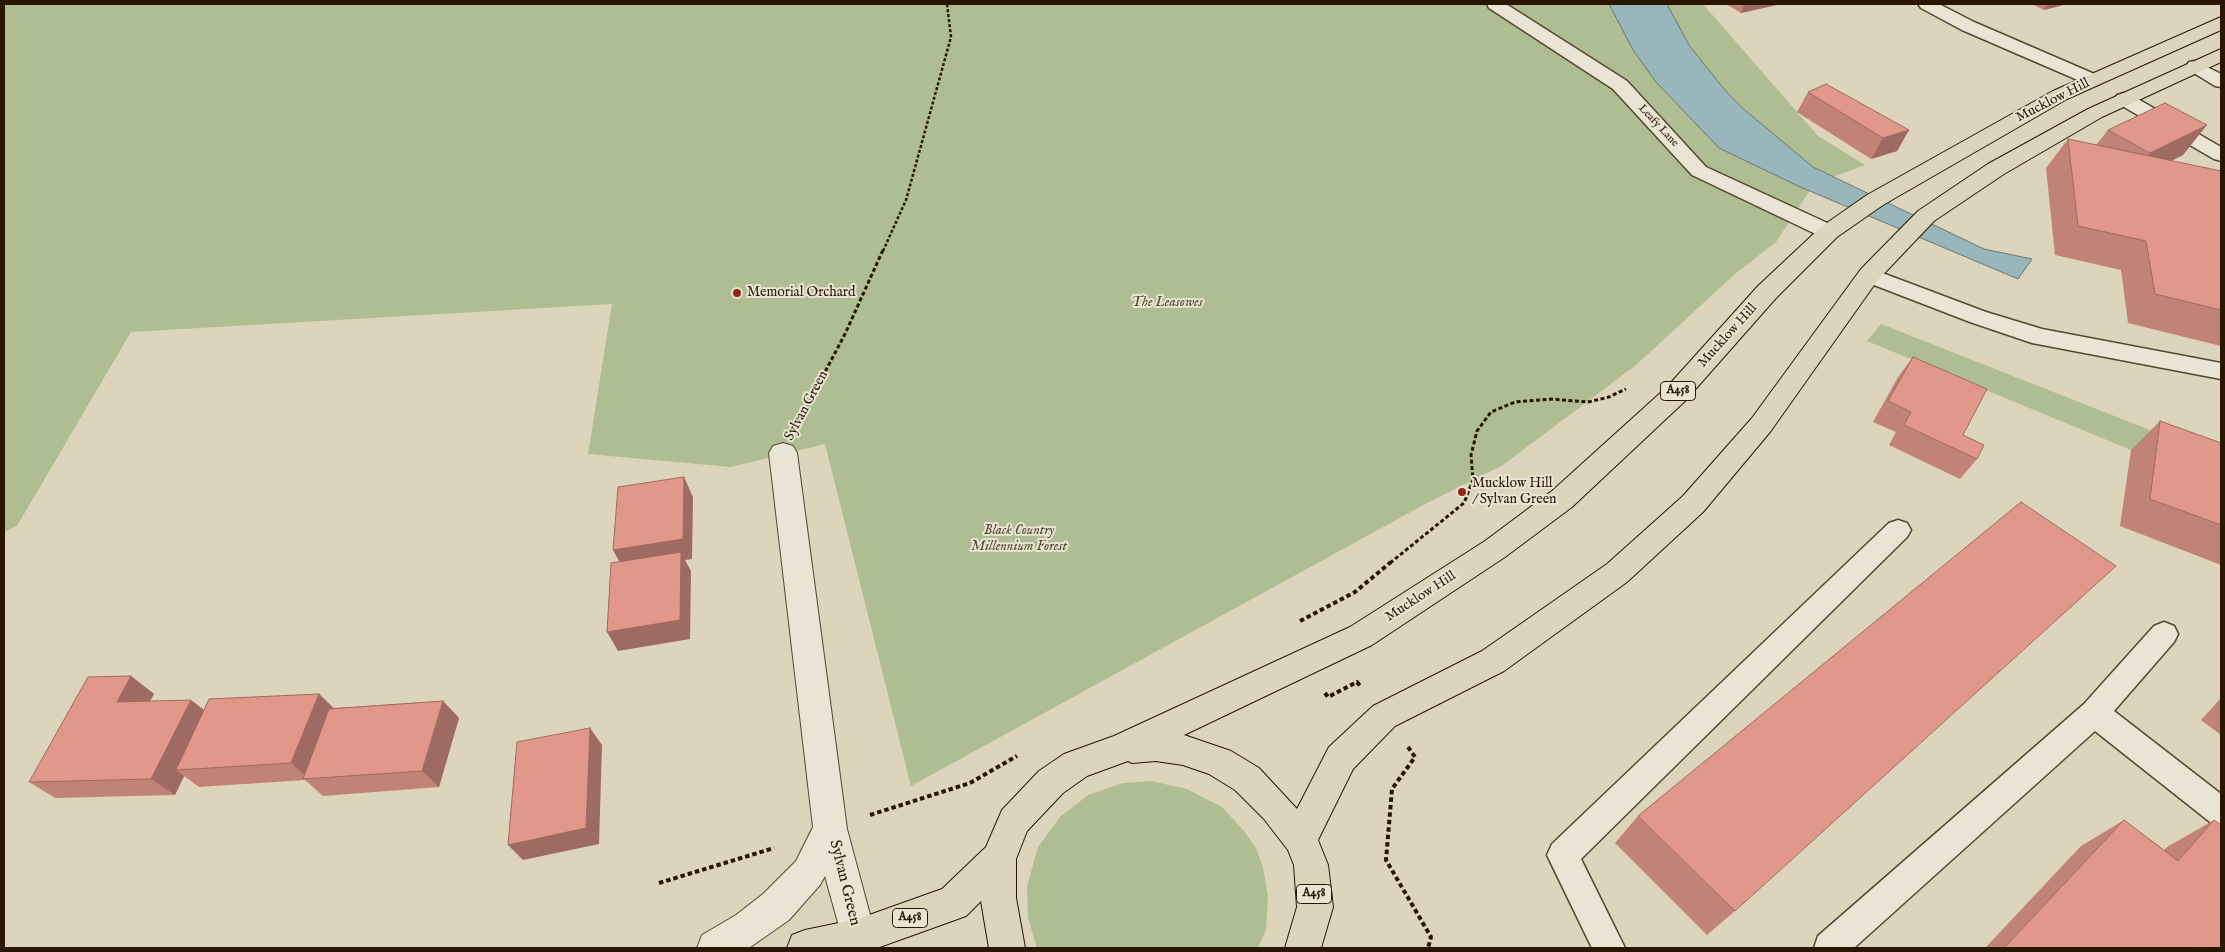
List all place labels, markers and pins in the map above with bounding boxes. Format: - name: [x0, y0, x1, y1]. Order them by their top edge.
- place label: Memorial Orchard: [747, 285, 855, 301]
- marker: Memorial Orchard: [731, 287, 743, 299]
- place label: Mucklow Hill / Sylvan Green: [1472, 476, 1557, 508]
- marker: Mucklow Hill / Sylvan Green: [1456, 486, 1468, 498]

